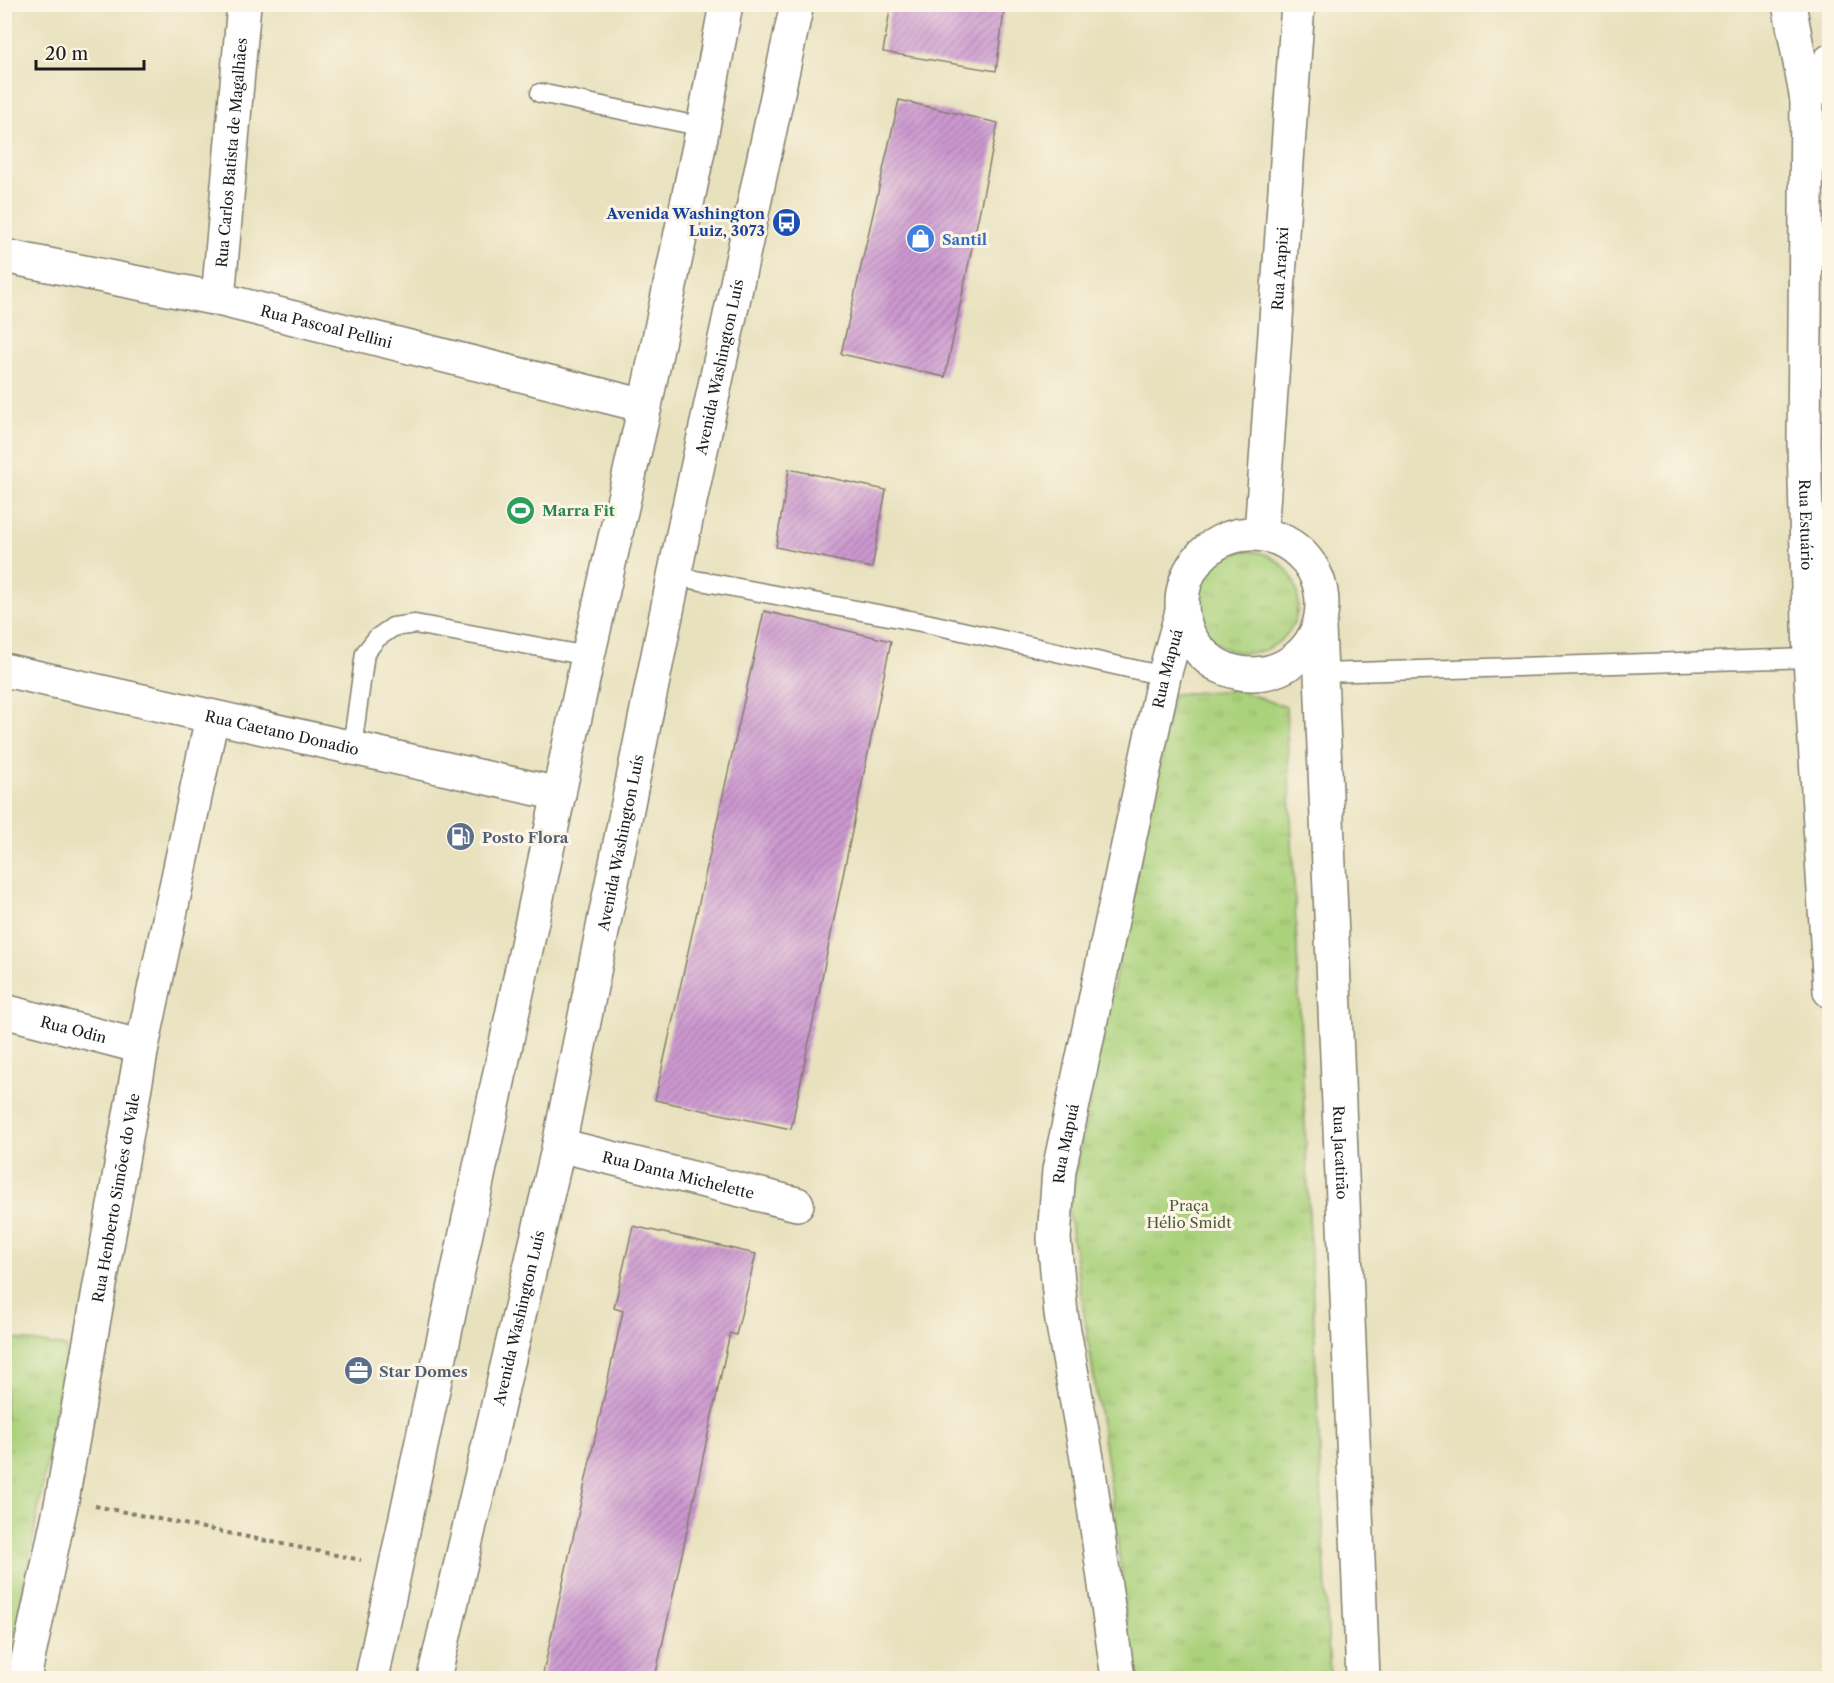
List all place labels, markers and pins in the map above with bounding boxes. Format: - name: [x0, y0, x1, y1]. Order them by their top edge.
- place label: Avenida Washington Luiz, 3073: [606, 204, 766, 240]
- bus stop icon: Avenida Washington Luiz, 3073: [770, 206, 802, 238]
- shop icon: Santil: [905, 223, 937, 255]
- place label: Santil: [942, 230, 987, 249]
- sports icon: Marra Fit: [505, 494, 537, 526]
- place label: Marra Fit: [542, 501, 615, 520]
- fuel station icon: Posto Flora: [445, 821, 477, 853]
- place label: Posto Flora: [482, 828, 569, 847]
- office icon: Star Domes: [342, 1355, 374, 1387]
- place label: Star Domes: [379, 1362, 468, 1381]

